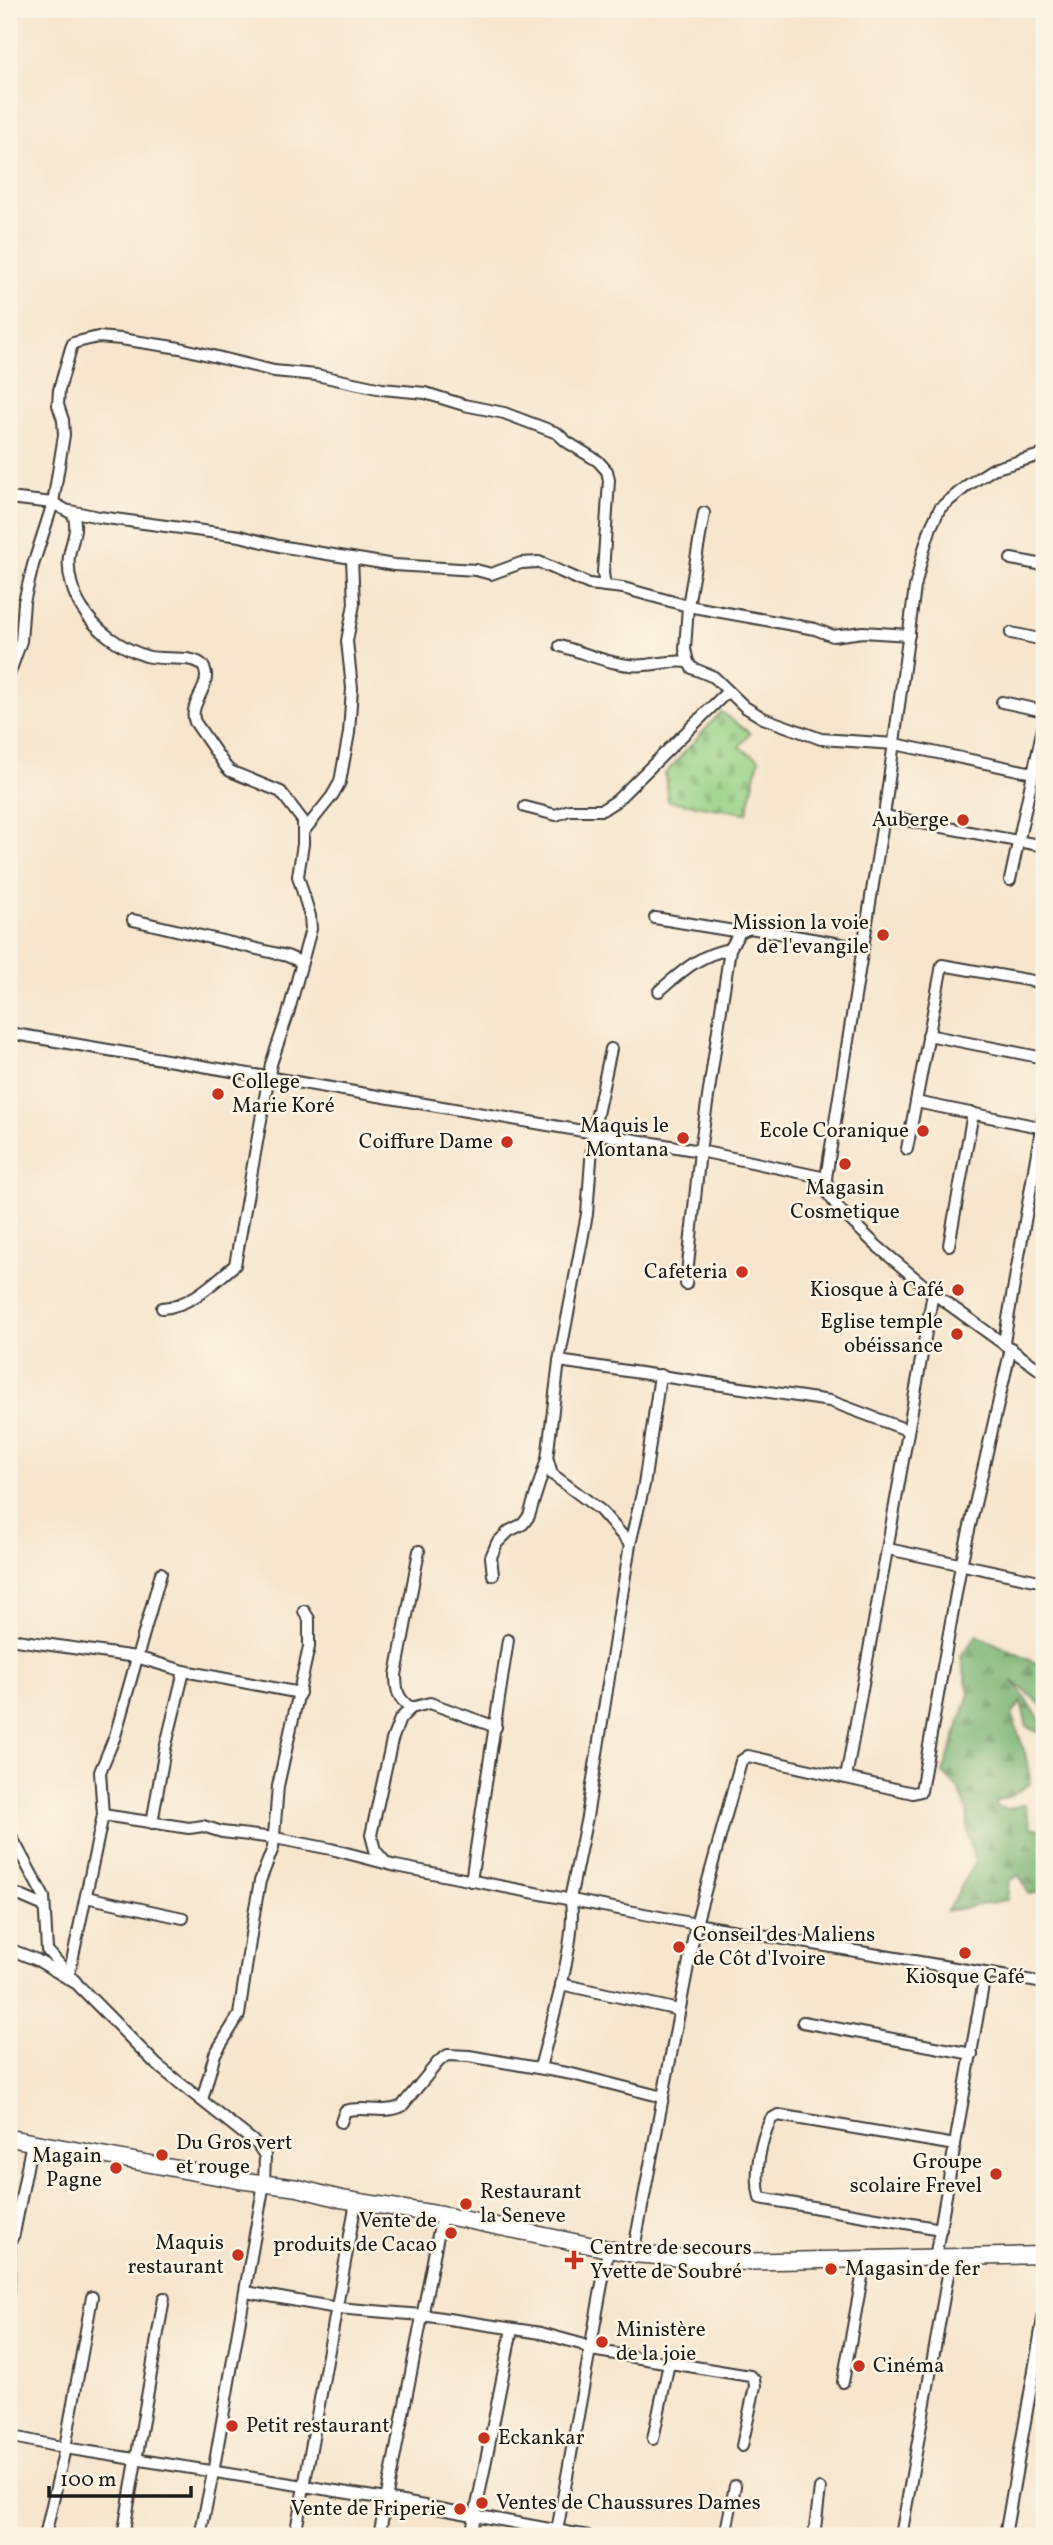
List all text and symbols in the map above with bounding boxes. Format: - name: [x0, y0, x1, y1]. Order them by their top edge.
- place label: Auberge: [872, 806, 949, 835]
- marker: Auberge: [955, 812, 971, 828]
- place label: Mission la voie de l'evangile: [732, 909, 869, 962]
- marker: Mission la voie de l'evangile: [875, 927, 891, 943]
- place label: College Marie Koré: [232, 1068, 335, 1121]
- marker: College Marie Koré: [210, 1086, 226, 1102]
- place label: Maquis le Montana: [580, 1112, 669, 1165]
- place label: Ecole Coranique: [759, 1117, 909, 1146]
- marker: Ecole Coranique: [915, 1123, 931, 1139]
- place label: Coiffure Dame: [359, 1128, 493, 1157]
- marker: Maquis le Montana: [675, 1130, 691, 1146]
- marker: Coiffure Dame: [499, 1134, 515, 1150]
- marker: Magasin Cosmetique: [837, 1156, 853, 1172]
- place label: Magasin Cosmetique: [790, 1174, 900, 1227]
- place label: Cafeteria: [644, 1258, 728, 1287]
- marker: Cafeteria: [734, 1264, 750, 1280]
- place label: Kiosque à Café: [810, 1276, 944, 1305]
- marker: Kiosque à Café: [950, 1282, 966, 1298]
- place label: Eglise temple obéissance: [820, 1308, 943, 1361]
- marker: Eglise temple obéissance: [949, 1326, 965, 1342]
- place label: Conseil des Maliens de Côt d'Ivoire: [693, 1921, 875, 1974]
- marker: Conseil des Maliens de Côt d'Ivoire: [671, 1939, 687, 1955]
- marker: Kiosque Café: [957, 1945, 973, 1961]
- place label: Kiosque Café: [905, 1963, 1025, 1992]
- place label: Du Gros vert et rouge: [176, 2129, 292, 2182]
- place label: Magain Pagne: [32, 2142, 102, 2195]
- marker: Du Gros vert et rouge: [154, 2147, 170, 2163]
- place label: Groupe scolaire Frevel: [850, 2148, 982, 2201]
- marker: Magain Pagne: [108, 2160, 124, 2176]
- marker: Groupe scolaire Frevel: [988, 2166, 1004, 2182]
- place label: Restaurant la Seneve: [480, 2178, 582, 2231]
- marker: Restaurant la Seneve: [458, 2196, 474, 2212]
- place label: Vente de produits de Cacao: [273, 2207, 437, 2260]
- marker: Vente de produits de Cacao: [443, 2225, 459, 2241]
- place label: Maquis restaurant: [127, 2229, 224, 2282]
- place label: Centre de secours Yvette de Soubré: [590, 2234, 752, 2287]
- marker: Maquis restaurant: [230, 2247, 246, 2263]
- marker: Centre de secours Yvette de Soubré: [564, 2250, 584, 2270]
- place label: Magasin de fer: [845, 2255, 980, 2284]
- marker: Magasin de fer: [823, 2261, 839, 2277]
- place label: Ministère de la joie: [616, 2316, 706, 2369]
- marker: Ministère de la joie: [594, 2334, 610, 2350]
- place label: Cinéma: [873, 2352, 945, 2381]
- marker: Cinéma: [851, 2358, 867, 2374]
- place label: Petit restaurant: [246, 2412, 390, 2441]
- marker: Petit restaurant: [224, 2418, 240, 2434]
- place label: Eckankar: [498, 2424, 585, 2453]
- marker: Eckankar: [476, 2430, 492, 2446]
- scale bar: [49, 2454, 191, 2498]
- text: 100 m: [60, 2466, 117, 2495]
- place label: Ventes de Chaussures Dames: [496, 2489, 761, 2518]
- place label: Vente de Friperie: [290, 2495, 446, 2524]
- marker: Ventes de Chaussures Dames: [474, 2495, 490, 2511]
- marker: Vente de Friperie: [452, 2501, 468, 2517]

